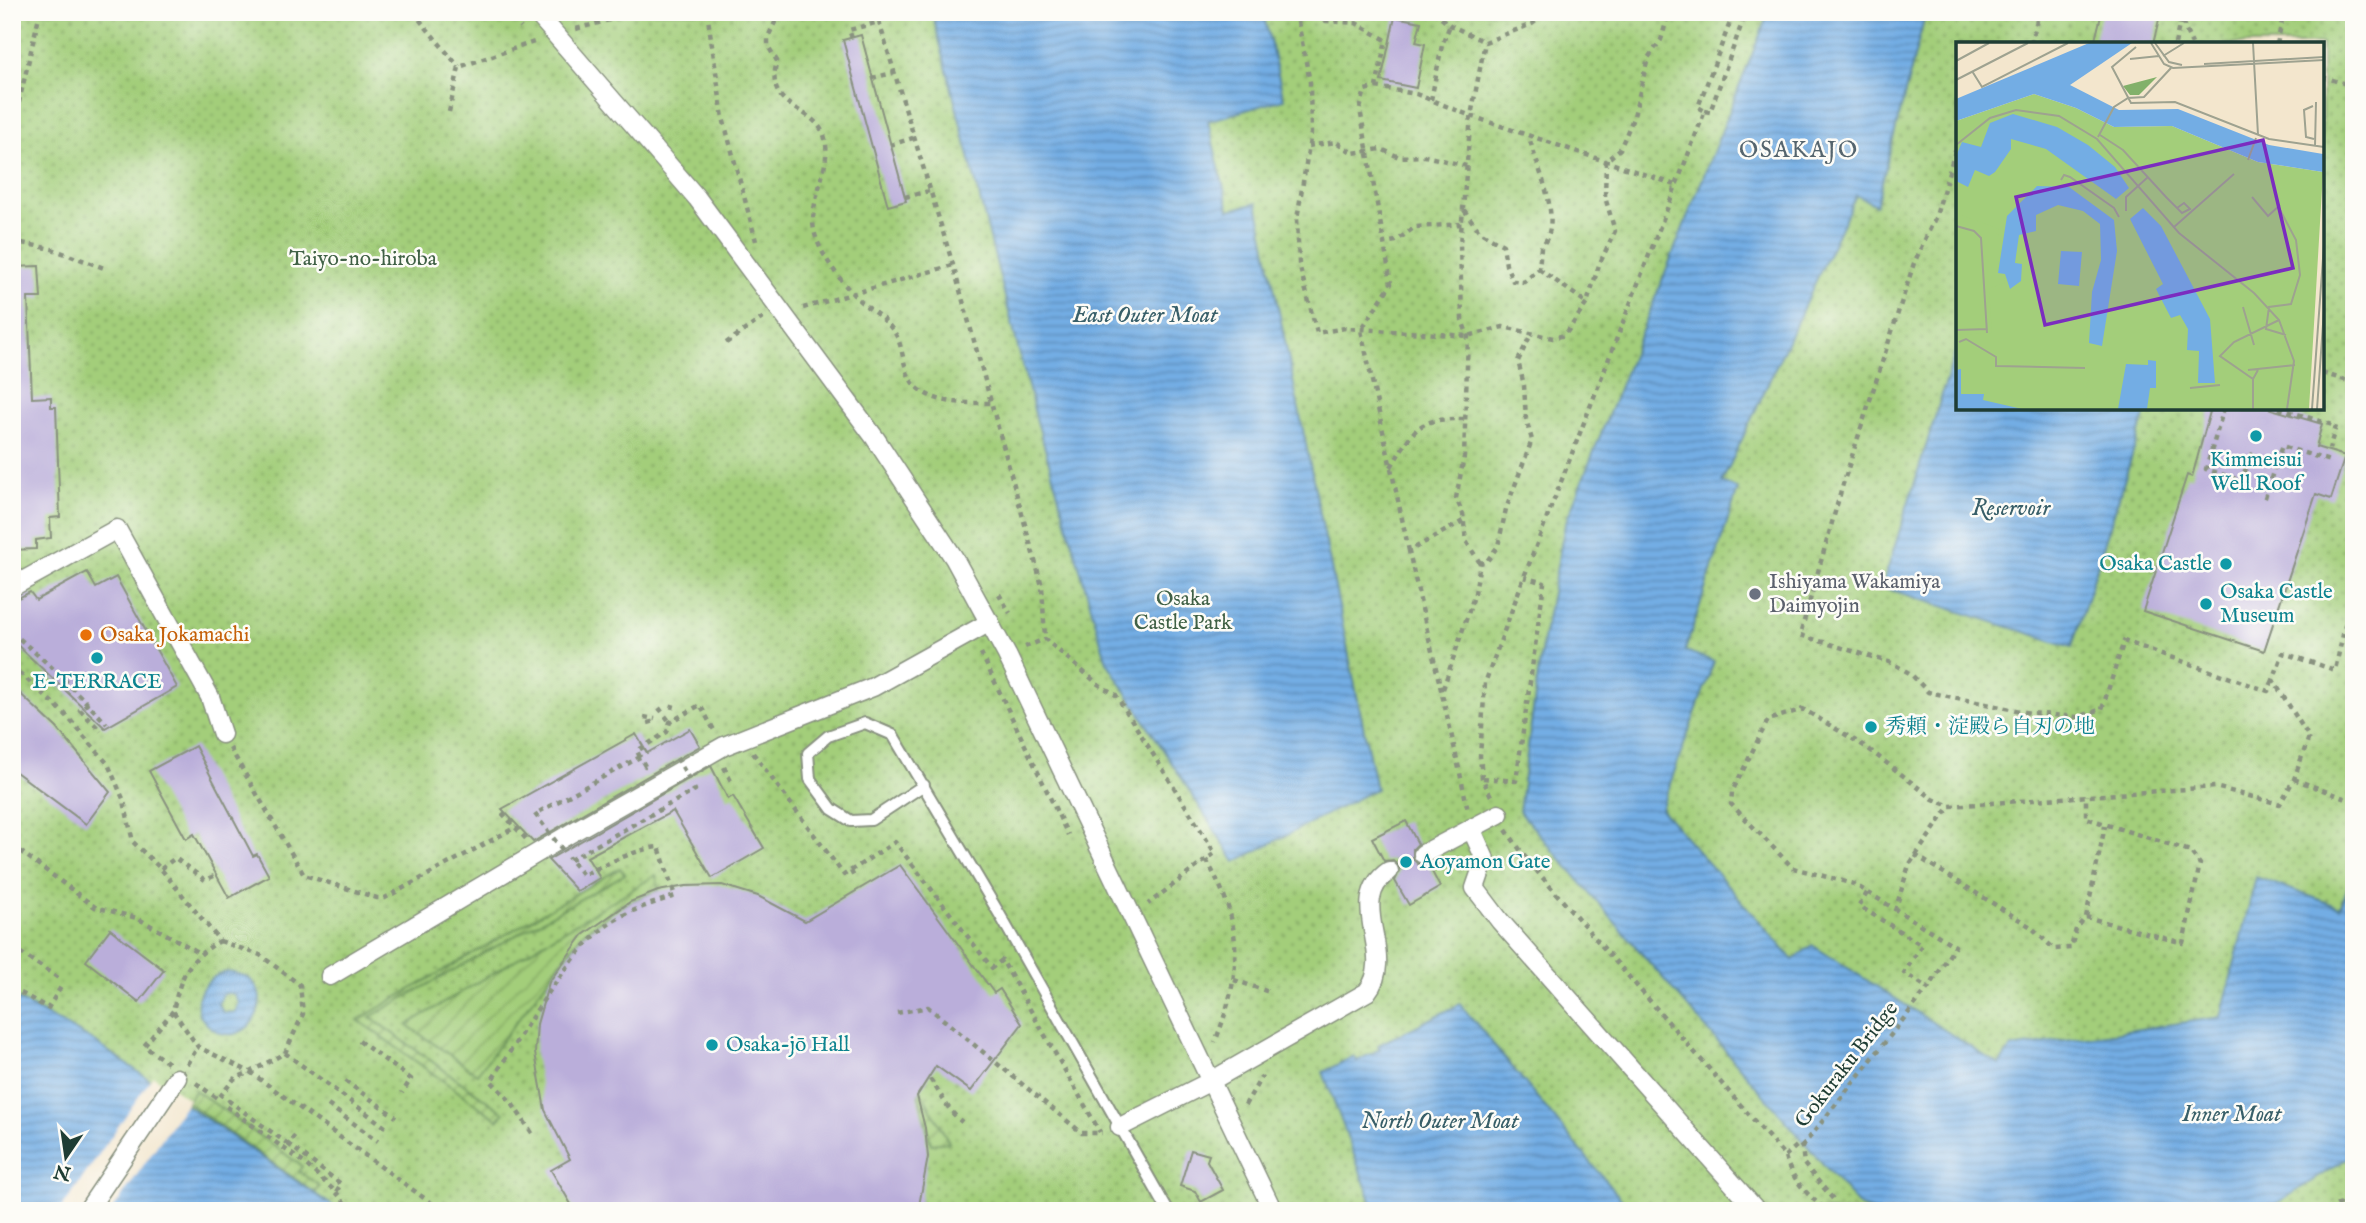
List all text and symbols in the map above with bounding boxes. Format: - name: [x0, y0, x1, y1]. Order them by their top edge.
- inset map: [1956, 42, 2324, 410]
- district label: OSAKAJO: [1739, 136, 1859, 165]
- park label: Taiyo-no-hiroba: [289, 246, 438, 273]
- water label: East Outer Moat: [1071, 301, 1219, 330]
- marker: Kimmeisui Well Roof: [2248, 428, 2264, 444]
- place label: Kimmeisui Well Roof: [2210, 447, 2305, 498]
- water label: Reservoir: [1972, 494, 2051, 523]
- place label: Osaka Castle: [2099, 551, 2212, 578]
- marker: Osaka Castle: [2218, 556, 2234, 572]
- place label: Ishiyama Wakamiya Daimyojin: [1769, 569, 1941, 620]
- place label: Osaka Castle Museum: [2220, 579, 2333, 630]
- park label: Osaka Castle Park: [1134, 586, 1233, 637]
- marker: Ishiyama Wakamiya Daimyojin: [1747, 586, 1763, 602]
- marker: Osaka Castle Museum: [2198, 596, 2214, 612]
- place label: Osaka Jokamachi: [100, 622, 249, 649]
- marker: Osaka Jokamachi: [78, 627, 94, 643]
- marker: E-TERRACE: [89, 650, 105, 666]
- place label: E-TERRACE: [32, 669, 162, 696]
- place label: 秀頼・淀殿ら自刃の地: [1885, 714, 2095, 741]
- marker: 秀頼・淀殿ら自刃の地: [1863, 719, 1879, 735]
- place label: Aoyamon Gate: [1419, 849, 1551, 876]
- marker: Aoyamon Gate: [1398, 854, 1414, 870]
- street label: Gokuraku Bridge: [1789, 996, 1905, 1134]
- place label: Osaka-jō Hall: [726, 1032, 850, 1059]
- marker: Osaka-jō Hall: [704, 1037, 720, 1053]
- water label: Inner Moat: [2181, 1100, 2283, 1129]
- water label: North Outer Moat: [1361, 1107, 1520, 1136]
- north arrow: [32, 1122, 102, 1192]
- text: N: [51, 1158, 74, 1185]

